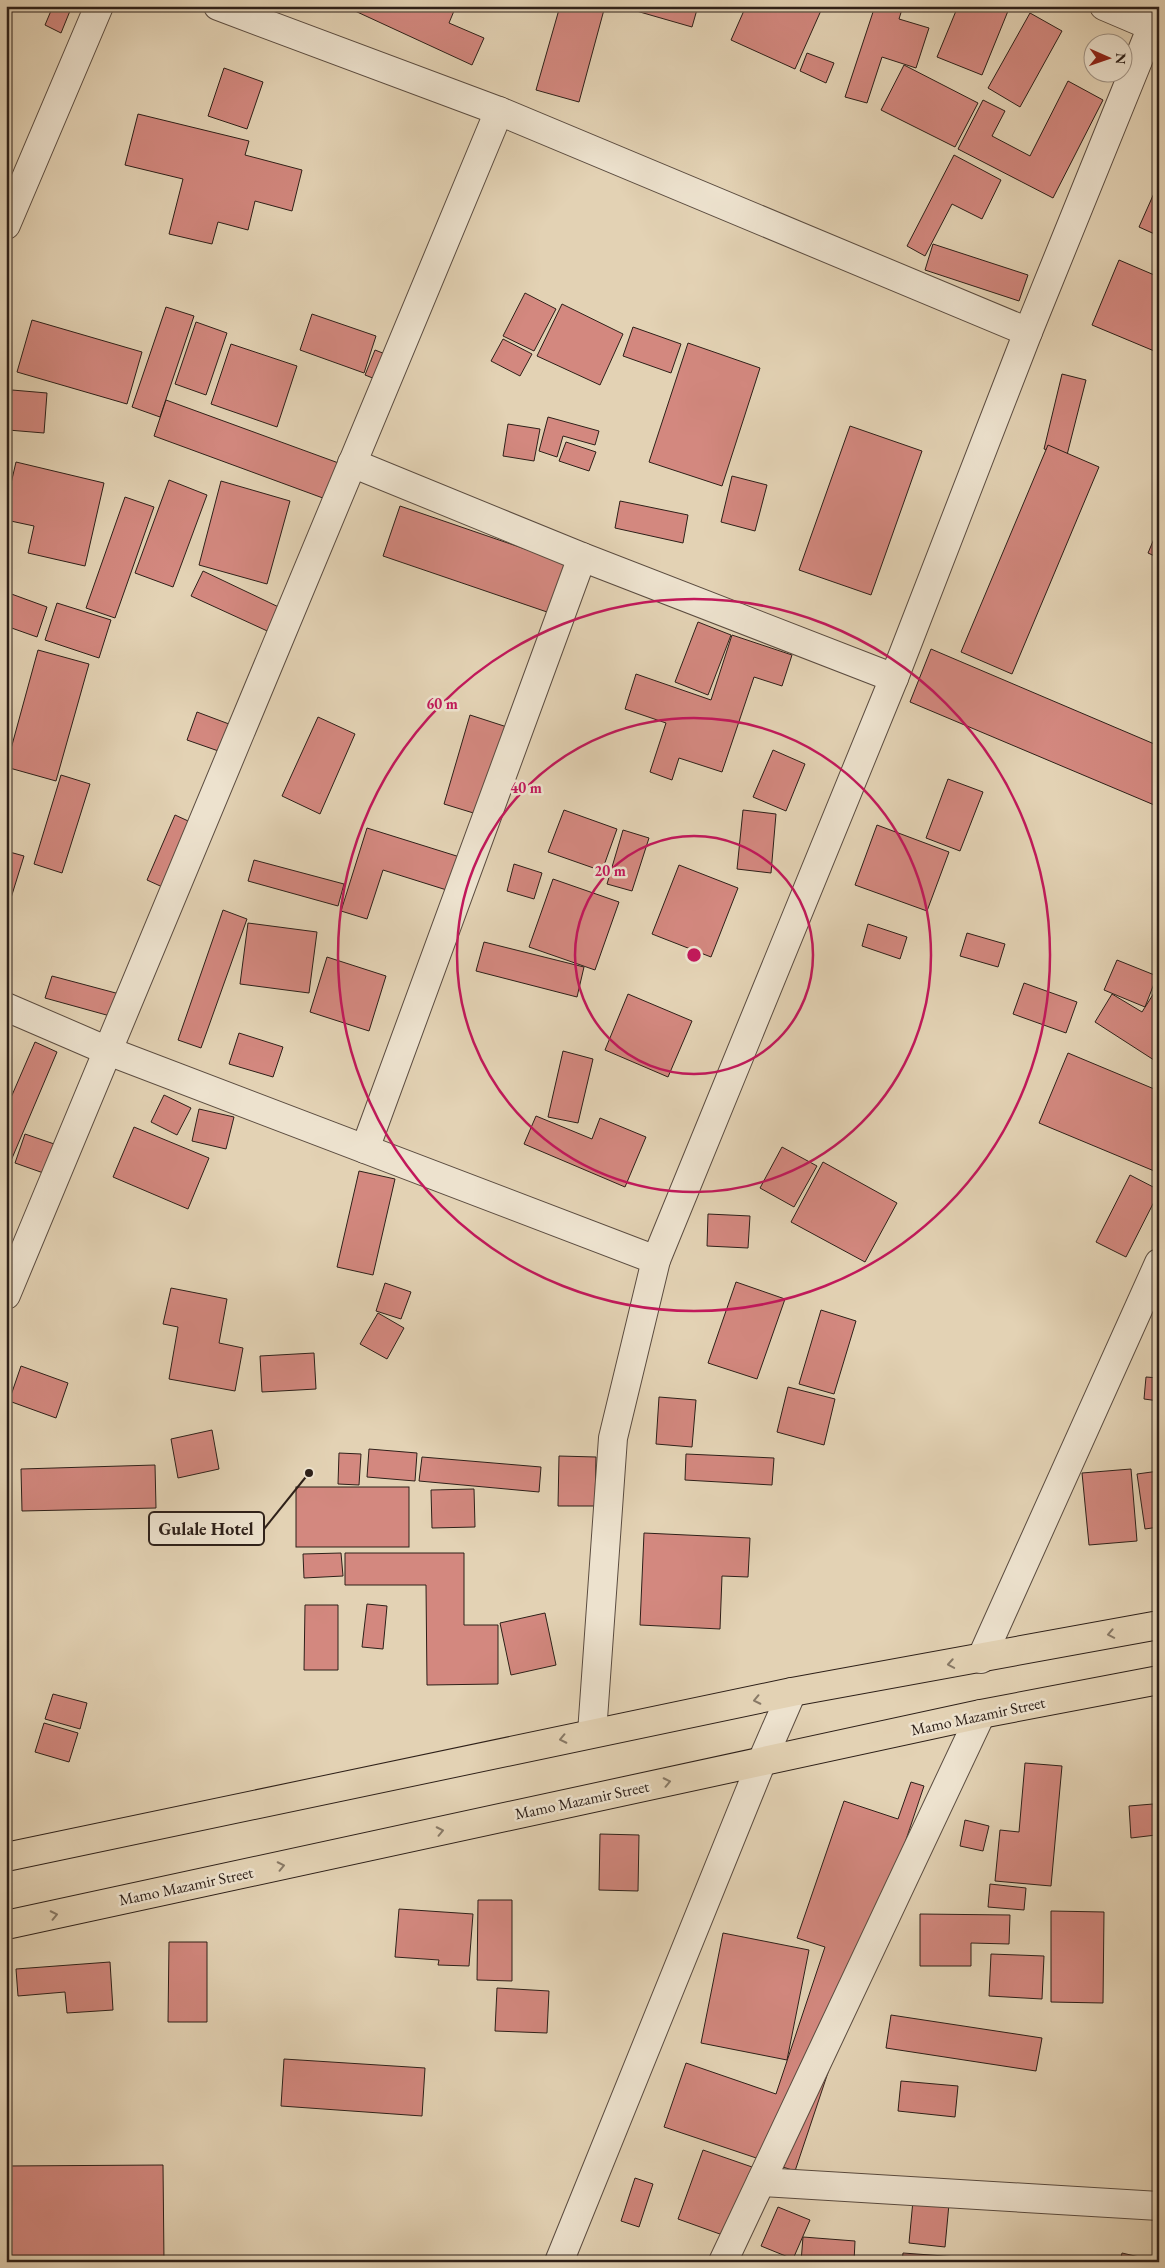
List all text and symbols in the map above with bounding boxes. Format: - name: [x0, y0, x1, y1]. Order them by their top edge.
- north arrow: [1082, 32, 1132, 82]
- text: N: [1112, 52, 1130, 65]
- text: 60 m: [426, 694, 458, 713]
- text: 40 m: [510, 778, 542, 797]
- text: 20 m: [594, 861, 626, 880]
- centre of rings: [685, 946, 703, 964]
- callout: Gulale Hotel: [149, 1512, 264, 1545]
- text: Gulale Hotel: [158, 1517, 254, 1540]
- one-way arrow: [1106, 1629, 1115, 1639]
- one-way arrow: [947, 1659, 956, 1669]
- street label: Mamo Mazamir Street: [909, 1692, 1047, 1740]
- one-way arrow: [752, 1694, 761, 1704]
- one-way arrow: [559, 1734, 568, 1744]
- street label: Mamo Mazamir Street: [513, 1776, 651, 1824]
- one-way arrow: [663, 1777, 672, 1788]
- one-way arrow: [435, 1826, 444, 1837]
- one-way arrow: [277, 1861, 286, 1872]
- street label: Mamo Mazamir Street: [117, 1862, 255, 1910]
- one-way arrow: [49, 1910, 58, 1921]

